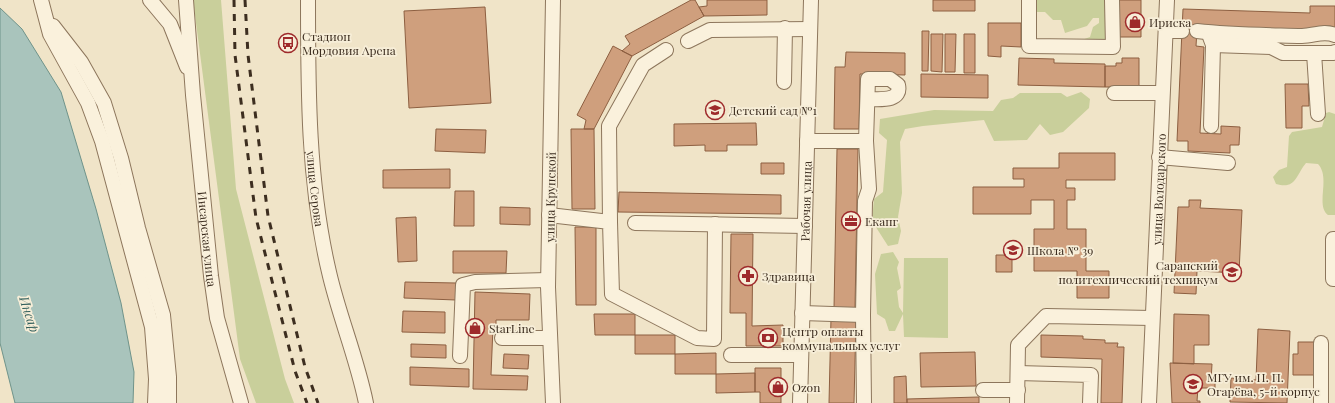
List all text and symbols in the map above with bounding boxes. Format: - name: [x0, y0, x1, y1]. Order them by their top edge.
- shop icon: Ириска: [1124, 11, 1146, 33]
- place label: Ириска: [1149, 14, 1191, 30]
- place label: Стадион Мордовия Арена: [302, 28, 396, 58]
- bus stop icon: Стадион Мордовия Арена: [277, 32, 299, 54]
- school or university icon: Детский сад №1: [704, 99, 726, 121]
- place label: Детский сад №1: [729, 102, 817, 118]
- street label: улица Володарского: [1148, 133, 1169, 246]
- street label: улица Серова: [303, 149, 328, 228]
- street label: улица Крупской: [541, 151, 559, 243]
- street label: Рабочая улица: [796, 161, 815, 241]
- street label: Инсарская улица: [195, 190, 220, 288]
- office icon: Екапг: [840, 210, 862, 232]
- place label: Екапг: [865, 213, 898, 229]
- school or university icon: Школа № 39: [1002, 239, 1024, 261]
- place label: Школа № 39: [1027, 242, 1093, 258]
- place label: Саранский политехнический техникум: [1058, 257, 1218, 287]
- school or university icon: Саранский политехнический техникум: [1221, 261, 1243, 283]
- pharmacy icon: Здравица: [737, 265, 759, 287]
- place label: Здравица: [762, 268, 815, 284]
- water label: Инсар: [16, 293, 44, 334]
- shop icon: StarLine: [464, 317, 486, 339]
- place label: StarLine: [489, 320, 535, 336]
- place label: Центр оплаты коммунальных услуг: [782, 323, 901, 353]
- bank icon: Центр оплаты коммунальных услуг: [757, 327, 779, 349]
- place label: МГУ им. Н. П. Огарёва, 5-й корпус: [1207, 369, 1320, 399]
- school or university icon: МГУ им. Н. П. Огарёва, 5-й корпус: [1182, 373, 1204, 395]
- shop icon: Ozon: [767, 376, 789, 398]
- place label: Ozon: [792, 379, 820, 395]

